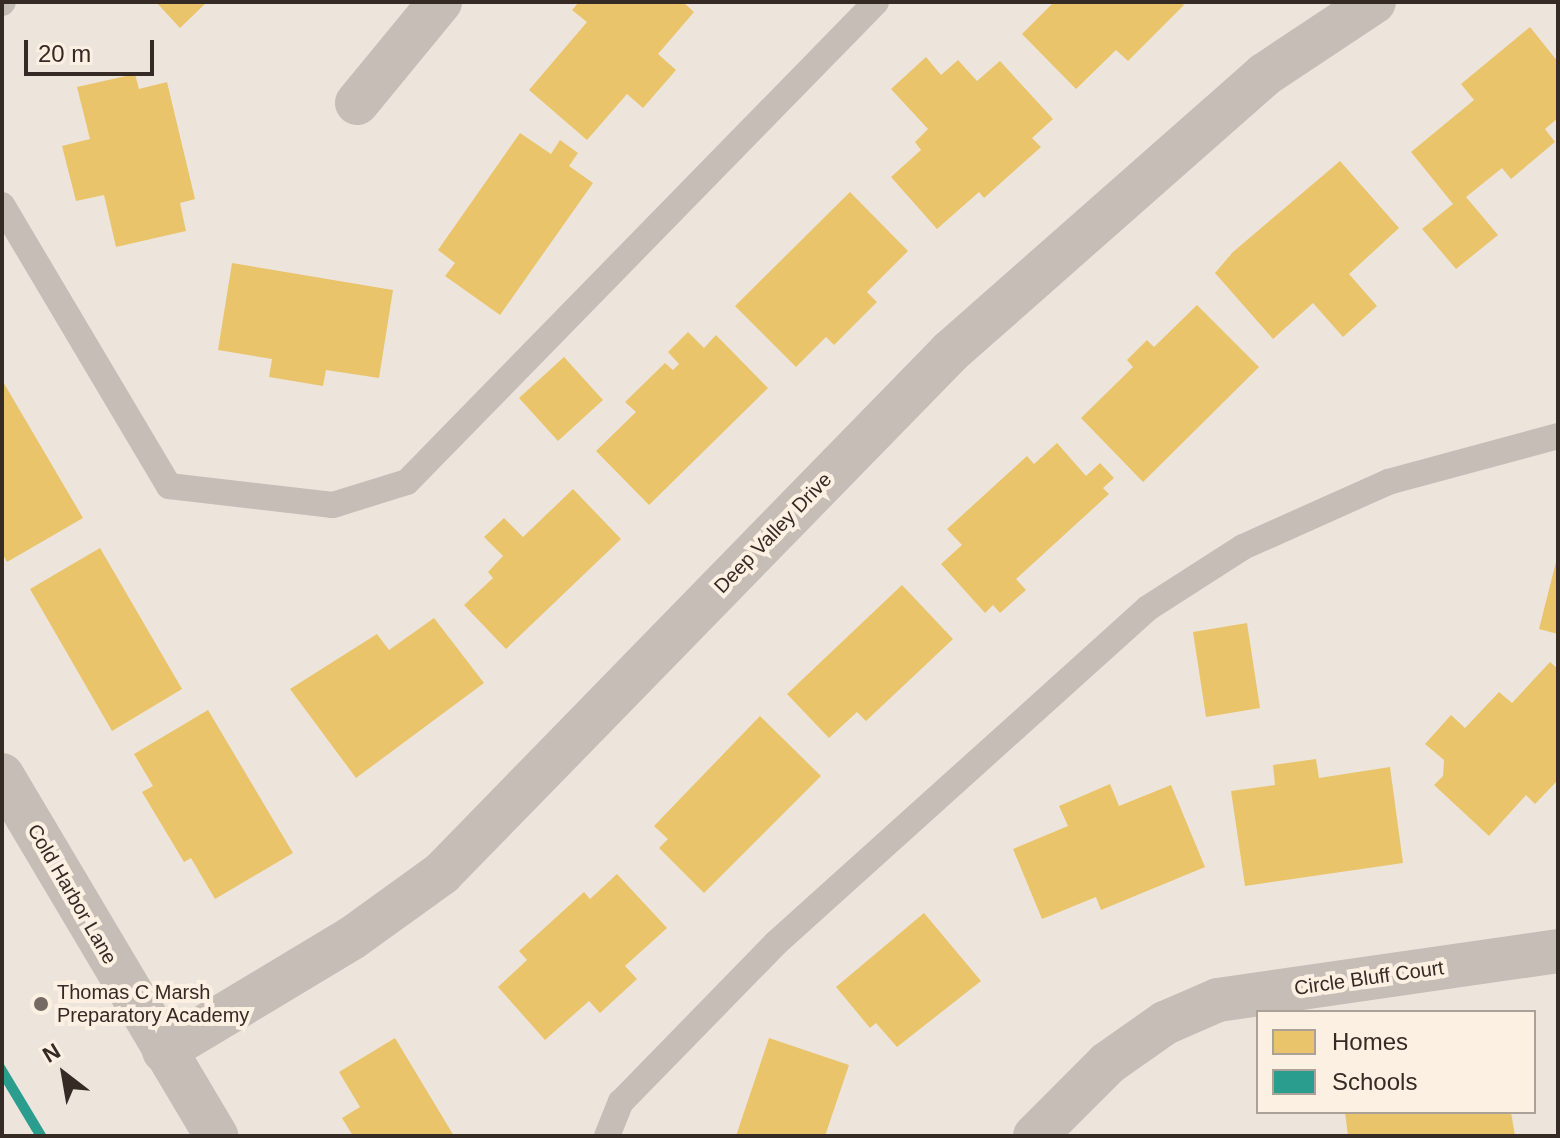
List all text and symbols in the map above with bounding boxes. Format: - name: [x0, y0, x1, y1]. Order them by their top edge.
- scale bar: [28, 24, 158, 74]
- text: 20 m: [38, 40, 91, 67]
- street label: Deep Valley Drive: [709, 468, 837, 598]
- street label: Cold Harbor Lane: [22, 820, 122, 968]
- street label: Circle Bluff Court: [1293, 956, 1445, 1000]
- place label: Thomas C Marsh Preparatory Academy: [57, 980, 250, 1027]
- marker: Thomas C Marsh Preparatory Academy: [32, 995, 50, 1013]
- legend: [1256, 1010, 1536, 1114]
- text: Homes: [1332, 1028, 1408, 1055]
- north arrow: [24, 1034, 104, 1114]
- text: N: [38, 1038, 65, 1068]
- text: Schools: [1332, 1068, 1417, 1095]

